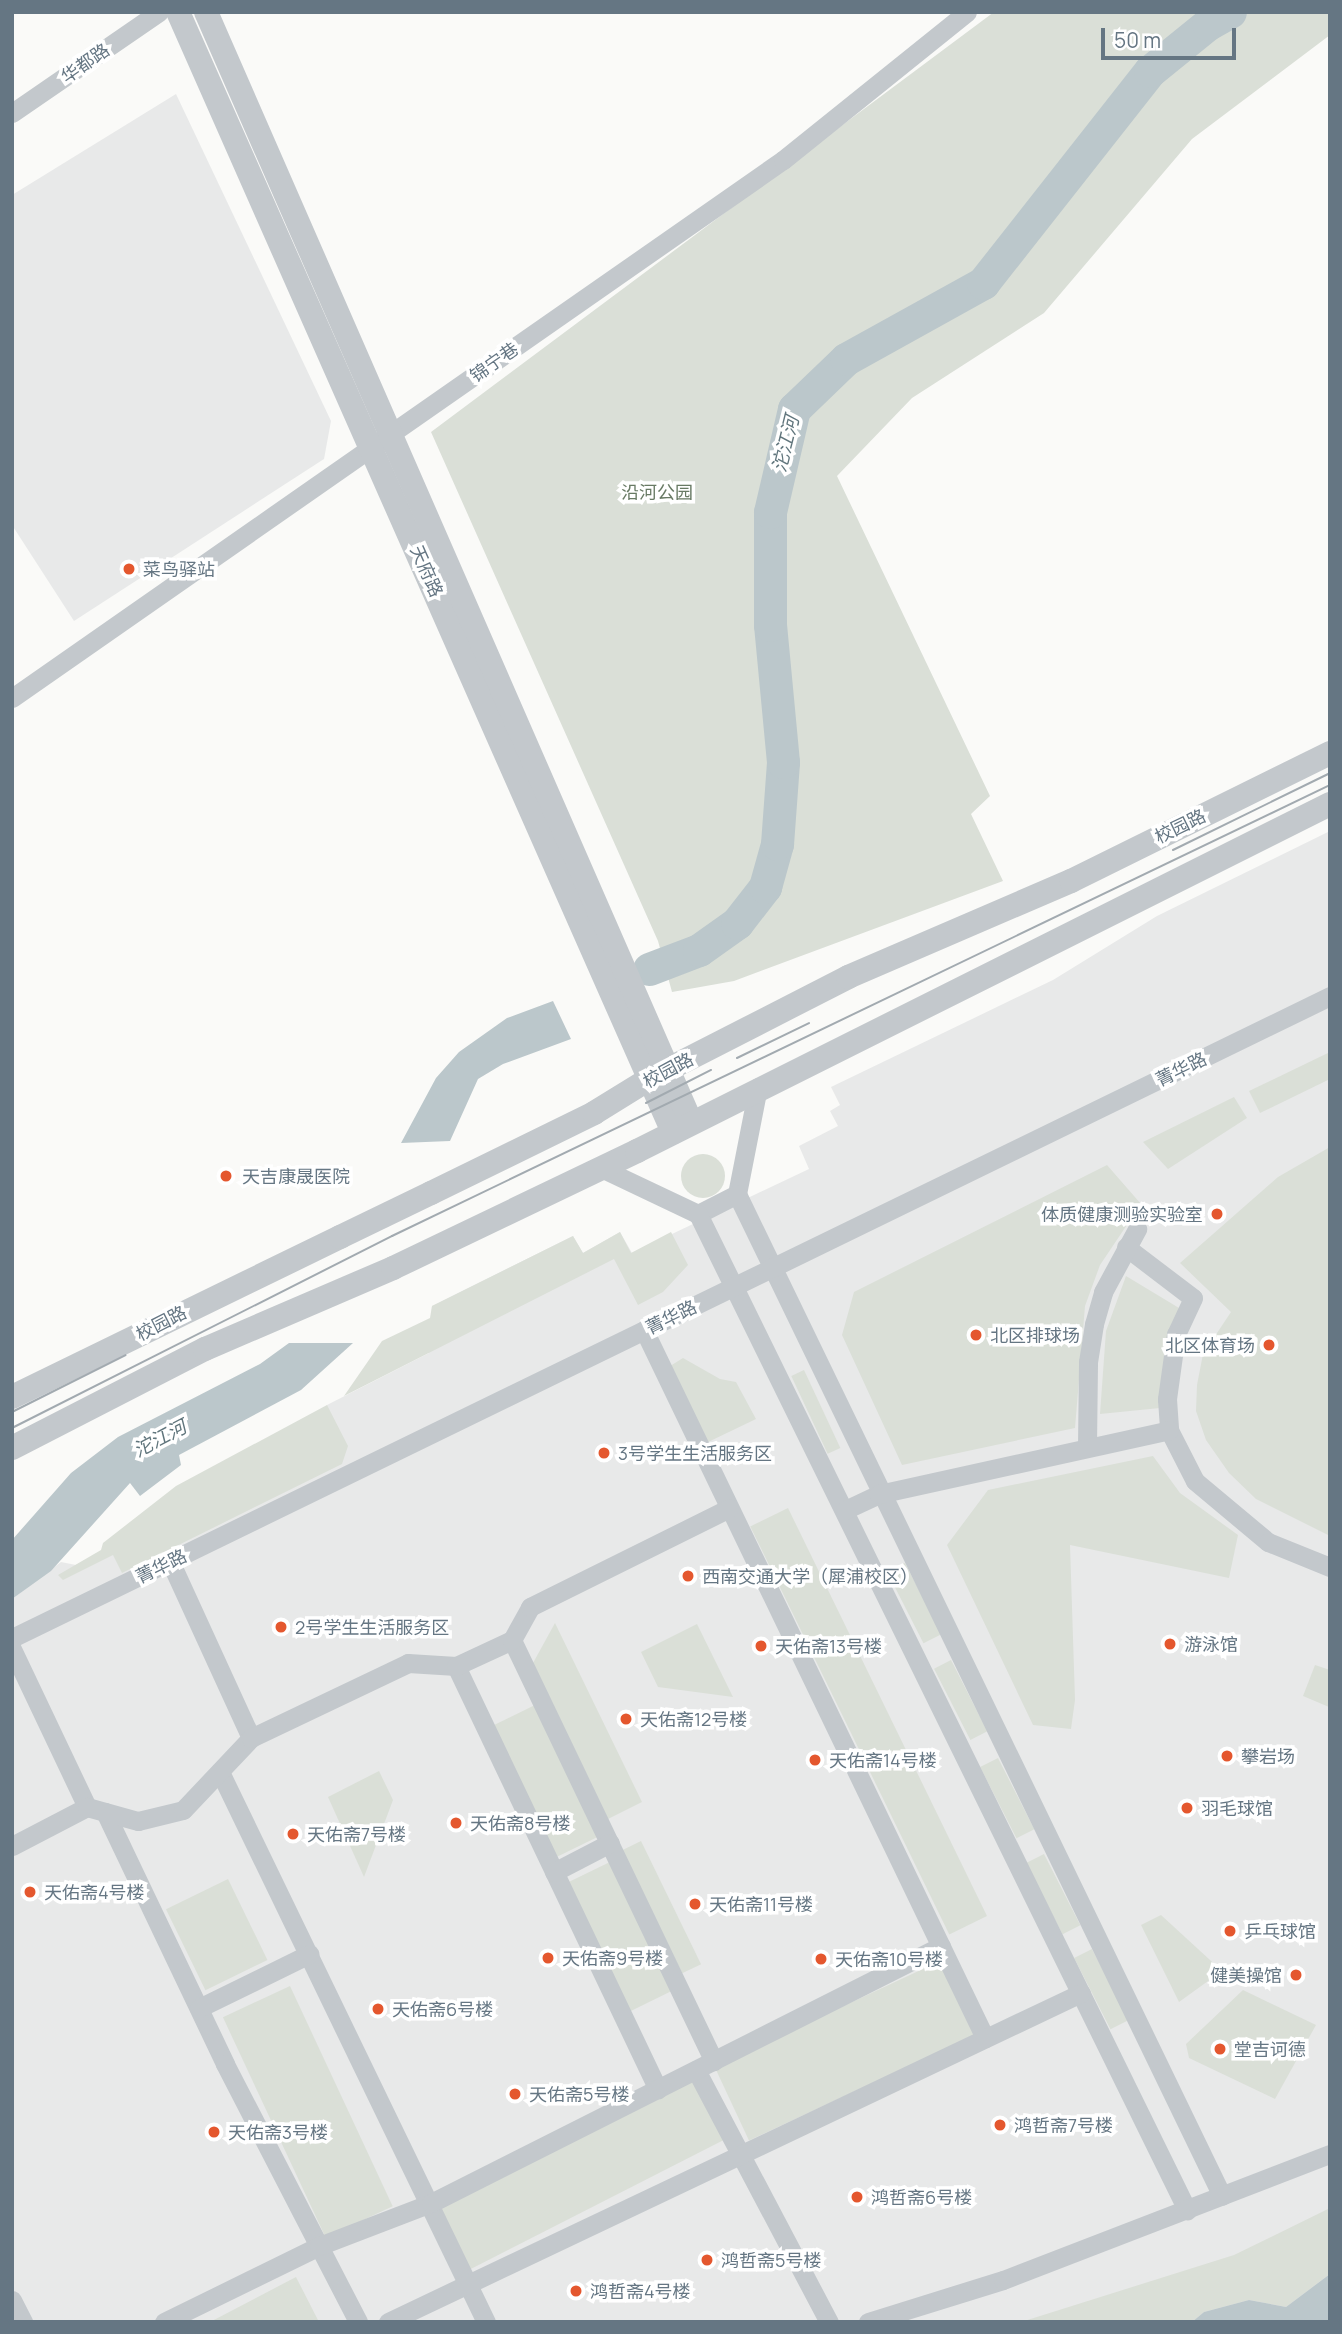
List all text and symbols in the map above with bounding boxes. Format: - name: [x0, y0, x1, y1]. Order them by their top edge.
- scale bar: [1104, 14, 1239, 58]
- text: 50 m: [1114, 26, 1161, 54]
- street label: 华都路: [57, 39, 113, 87]
- street label: 锦宁巷: [466, 338, 522, 386]
- water label: 沱江河: [768, 414, 804, 474]
- park label: 沿河公园: [621, 481, 693, 503]
- street label: 天府路: [406, 542, 448, 600]
- place label: 菜鸟驿站: [143, 558, 215, 580]
- marker: 菜鸟驿站: [121, 561, 137, 577]
- street label: 校园路: [1151, 804, 1209, 848]
- street label: 菁华路: [1152, 1047, 1210, 1091]
- street label: 校园路: [639, 1048, 697, 1092]
- place label: 天吉康晟医院: [242, 1165, 350, 1187]
- marker: 天吉康晟医院: [216, 1166, 236, 1186]
- place label: 体质健康测验实验室: [1041, 1203, 1203, 1225]
- marker: 体质健康测验实验室: [1209, 1206, 1225, 1222]
- street label: 菁华路: [642, 1295, 700, 1339]
- street label: 校园路: [132, 1301, 190, 1345]
- place label: 北区排球场: [990, 1324, 1080, 1346]
- marker: 北区排球场: [968, 1327, 984, 1343]
- place label: 北区体育场: [1165, 1334, 1255, 1356]
- marker: 北区体育场: [1261, 1337, 1277, 1353]
- water label: 沱江河: [129, 1416, 191, 1462]
- place label: 3号学生生活服务区: [618, 1442, 772, 1464]
- marker: 3号学生生活服务区: [596, 1445, 612, 1461]
- street label: 菁华路: [132, 1544, 190, 1588]
- place label: 西南交通大学（犀浦校区）: [702, 1565, 918, 1587]
- marker: 西南交通大学（犀浦校区）: [680, 1568, 696, 1584]
- place label: 2号学生生活服务区: [295, 1616, 449, 1638]
- marker: 2号学生生活服务区: [273, 1619, 289, 1635]
- place label: 游泳馆: [1184, 1633, 1238, 1655]
- place label: 天佑斋13号楼: [775, 1635, 882, 1657]
- marker: 游泳馆: [1162, 1636, 1178, 1652]
- marker: 天佑斋13号楼: [753, 1638, 769, 1654]
- place label: 天佑斋12号楼: [640, 1708, 747, 1730]
- marker: 天佑斋12号楼: [618, 1711, 634, 1727]
- place label: 攀岩场: [1241, 1745, 1295, 1767]
- marker: 攀岩场: [1219, 1748, 1235, 1764]
- place label: 天佑斋14号楼: [829, 1749, 937, 1771]
- marker: 天佑斋14号楼: [807, 1752, 823, 1768]
- place label: 羽毛球馆: [1201, 1797, 1273, 1819]
- marker: 羽毛球馆: [1179, 1800, 1195, 1816]
- place label: 天佑斋8号楼: [470, 1812, 570, 1834]
- marker: 天佑斋8号楼: [448, 1815, 464, 1831]
- place label: 天佑斋7号楼: [307, 1823, 406, 1845]
- marker: 天佑斋7号楼: [285, 1826, 301, 1842]
- place label: 天佑斋4号楼: [44, 1881, 145, 1903]
- marker: 天佑斋4号楼: [22, 1884, 38, 1900]
- place label: 天佑斋11号楼: [709, 1893, 813, 1915]
- marker: 天佑斋11号楼: [687, 1896, 703, 1912]
- place label: 乒乓球馆: [1244, 1920, 1316, 1942]
- marker: 乒乓球馆: [1222, 1923, 1238, 1939]
- place label: 天佑斋9号楼: [562, 1947, 663, 1969]
- place label: 天佑斋10号楼: [835, 1948, 943, 1970]
- marker: 天佑斋9号楼: [540, 1950, 556, 1966]
- marker: 天佑斋10号楼: [813, 1951, 829, 1967]
- place label: 健美操馆: [1210, 1964, 1282, 1986]
- marker: 健美操馆: [1288, 1967, 1304, 1983]
- place label: 天佑斋6号楼: [392, 1998, 493, 2020]
- marker: 天佑斋6号楼: [370, 2001, 386, 2017]
- place label: 堂吉诃德: [1234, 2038, 1306, 2060]
- marker: 堂吉诃德: [1212, 2041, 1228, 2057]
- place label: 天佑斋5号楼: [529, 2083, 629, 2105]
- marker: 天佑斋5号楼: [507, 2086, 523, 2102]
- place label: 鸿哲斋7号楼: [1014, 2114, 1113, 2136]
- marker: 鸿哲斋7号楼: [992, 2117, 1008, 2133]
- place label: 天佑斋3号楼: [228, 2121, 328, 2143]
- marker: 天佑斋3号楼: [206, 2124, 222, 2140]
- place label: 鸿哲斋6号楼: [871, 2186, 972, 2208]
- marker: 鸿哲斋6号楼: [849, 2189, 865, 2205]
- place label: 鸿哲斋5号楼: [721, 2249, 821, 2271]
- marker: 鸿哲斋5号楼: [699, 2252, 715, 2268]
- place label: 鸿哲斋4号楼: [590, 2280, 691, 2302]
- marker: 鸿哲斋4号楼: [568, 2283, 584, 2299]

